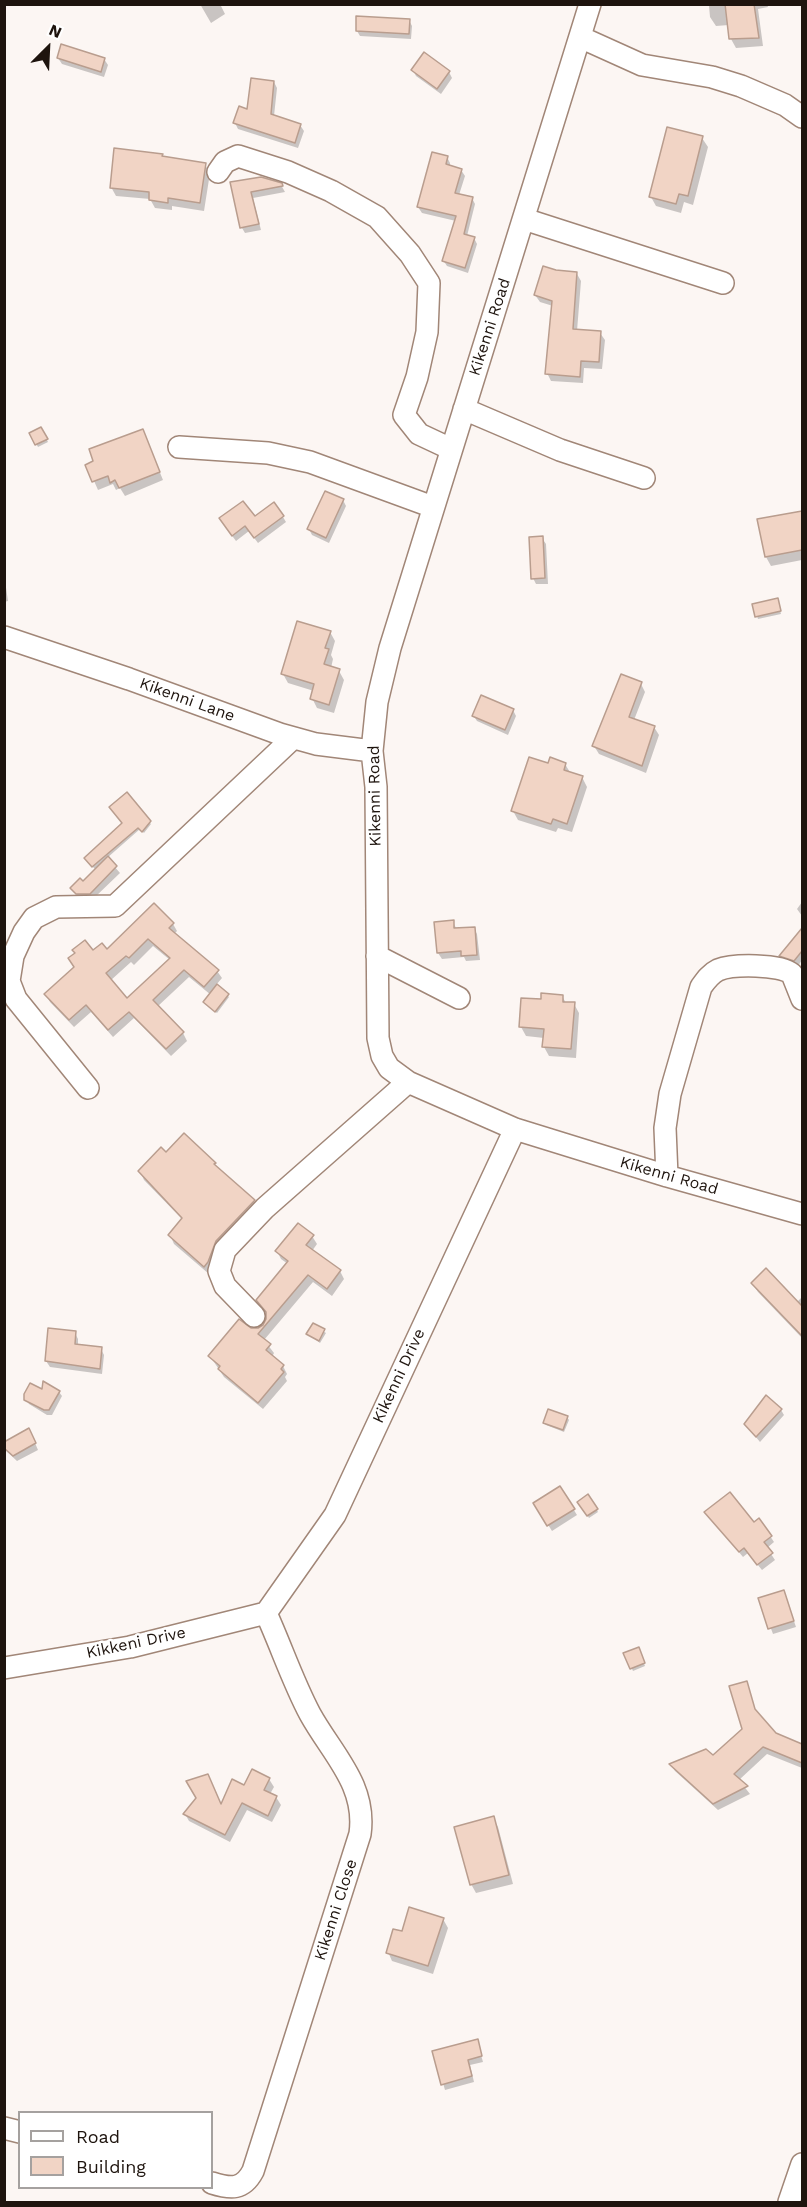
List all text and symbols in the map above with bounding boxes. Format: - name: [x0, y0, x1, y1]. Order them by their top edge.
- north arrow: [18, 18, 78, 78]
- text: N: [46, 20, 65, 42]
- street label: Kikenni Road: [465, 276, 515, 378]
- street label: Kikenni Lane: [137, 674, 237, 726]
- street label: Kikenni Road: [365, 745, 385, 847]
- street label: Kikenni Road: [618, 1153, 720, 1199]
- street label: Kikenni Drive: [369, 1326, 429, 1426]
- street label: Kikkeni Drive: [84, 1623, 188, 1663]
- street label: Kikenni Close: [311, 1857, 361, 1963]
- legend: [18, 2111, 213, 2189]
- text: Road: [76, 2126, 120, 2147]
- text: Building: [76, 2156, 146, 2177]

